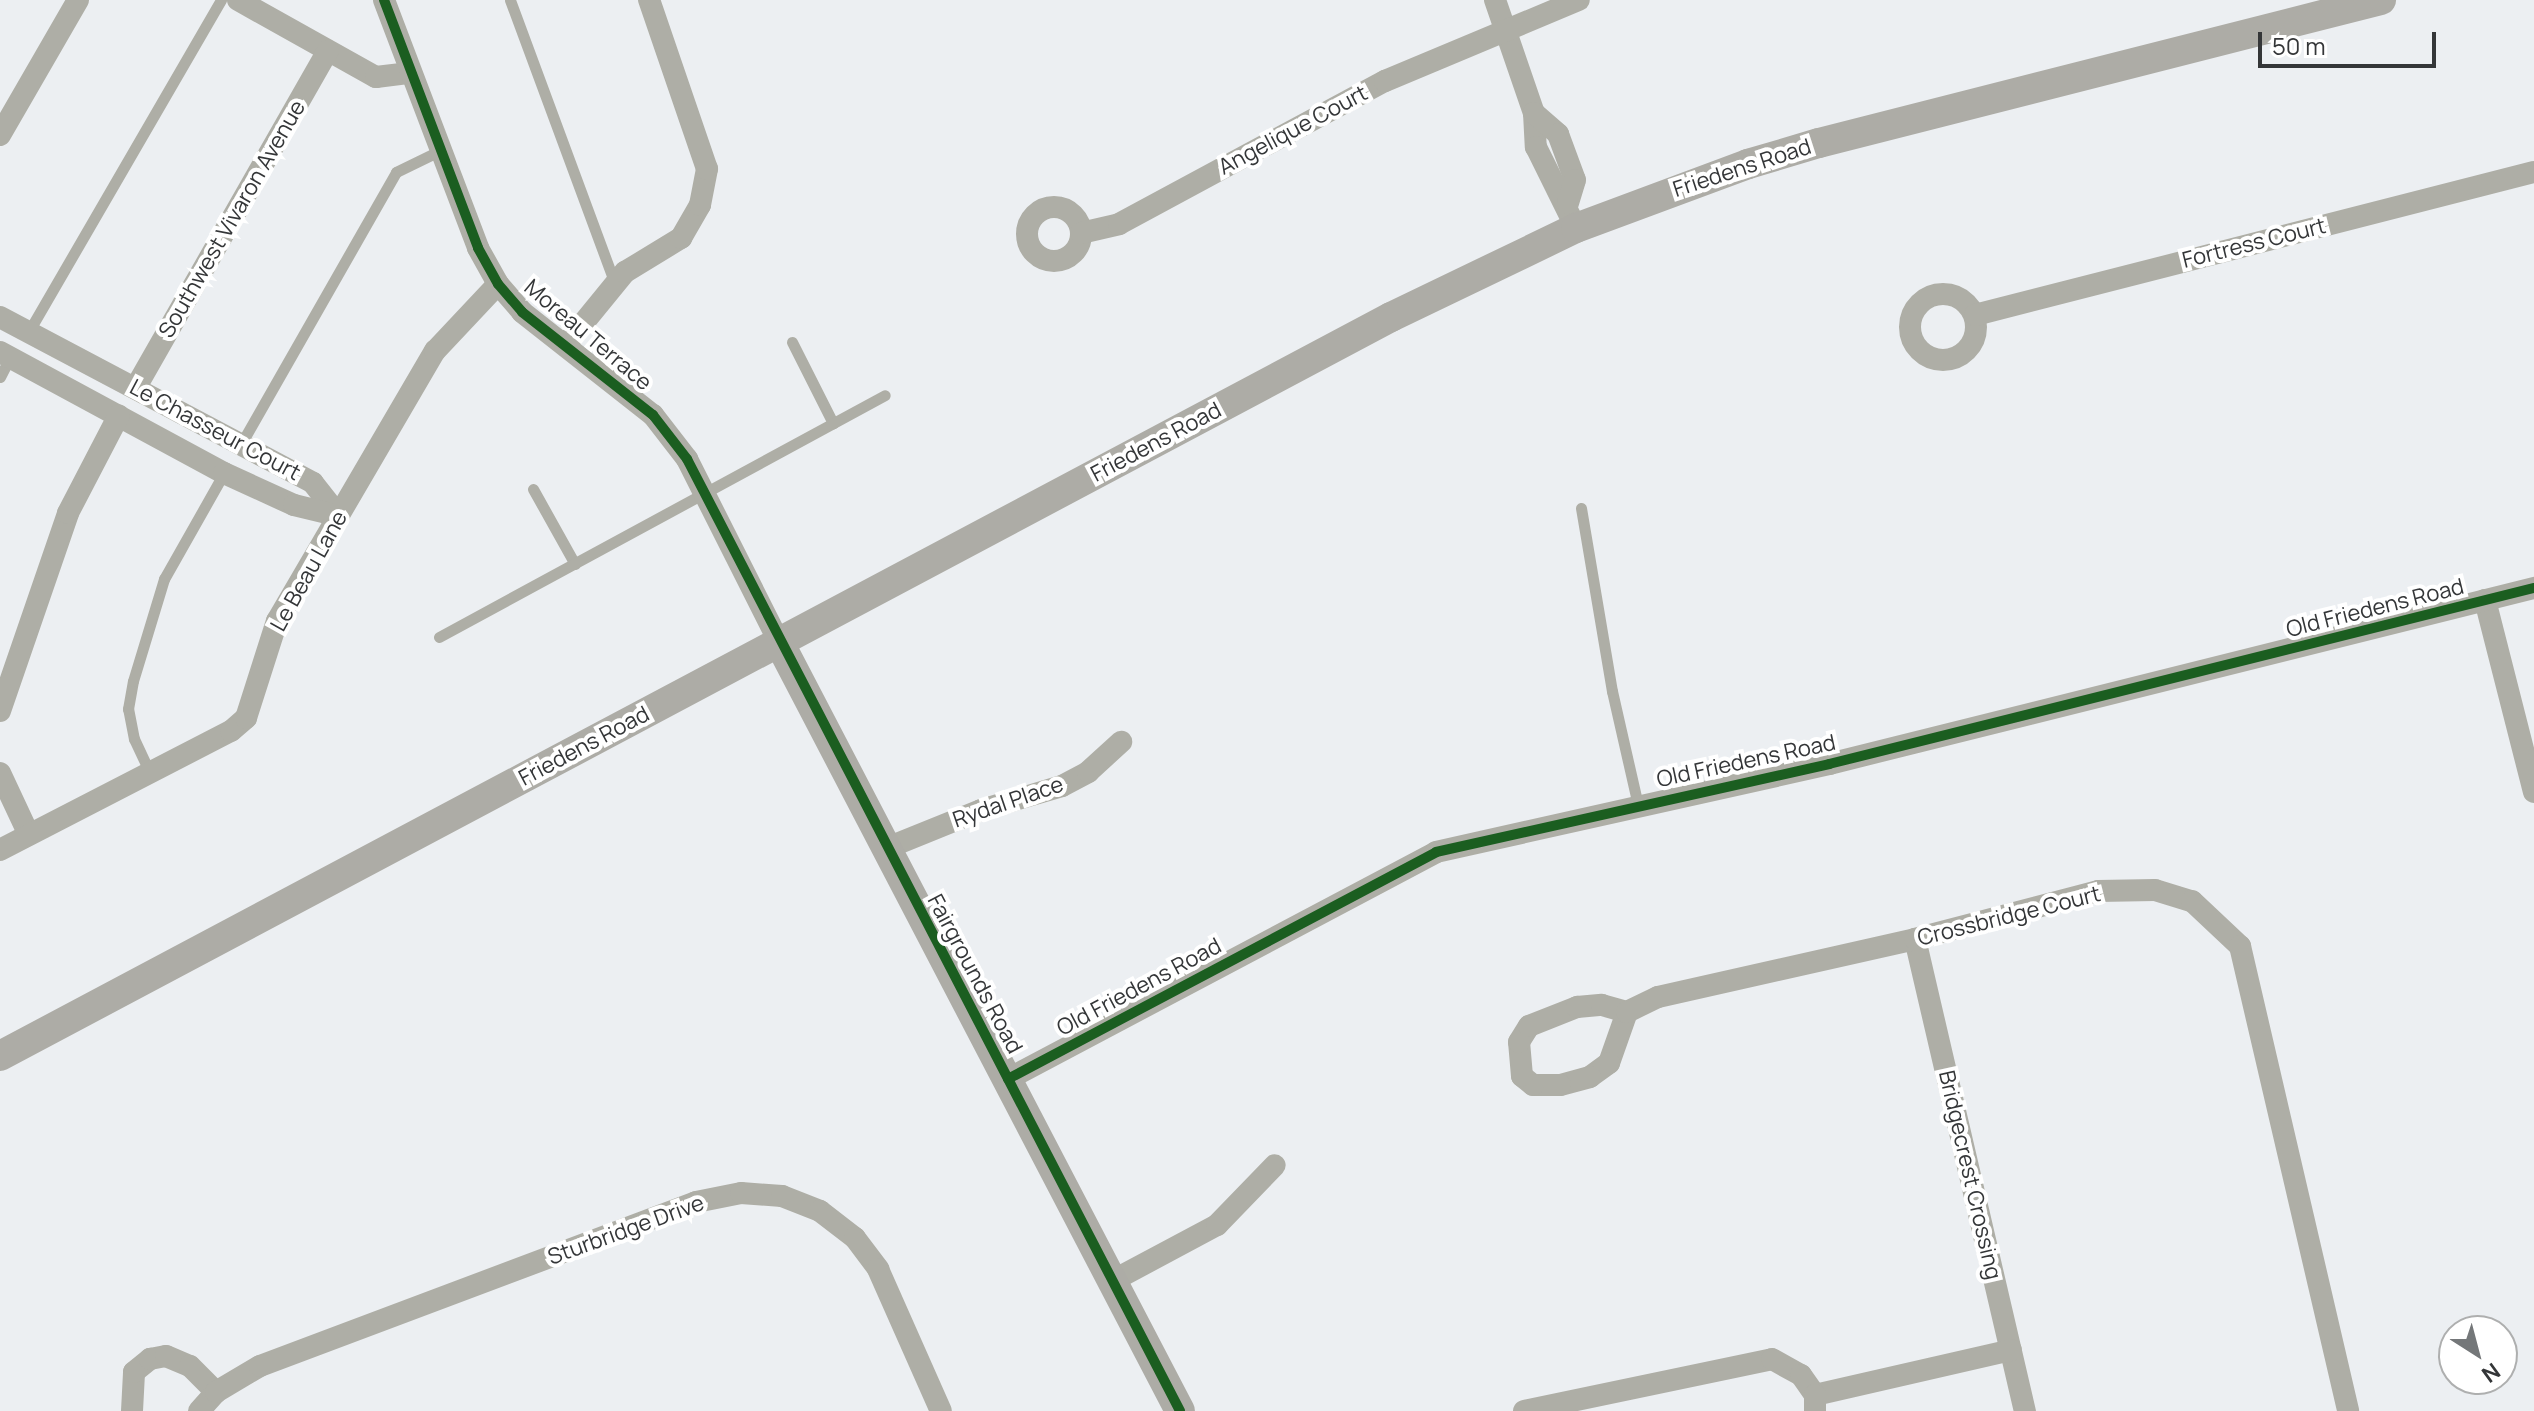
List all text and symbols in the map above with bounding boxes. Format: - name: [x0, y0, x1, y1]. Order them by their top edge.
- scale bar: [2262, 16, 2440, 66]
- text: 50 m: [2272, 29, 2326, 62]
- street label: Angelique Court: [1214, 80, 1372, 180]
- street label: Southwest Vivaron Avenue: [153, 96, 311, 342]
- street label: Friedens Road: [1670, 133, 1814, 203]
- street label: Fortress Court: [2179, 212, 2329, 274]
- street label: Moreau Terrace: [519, 274, 657, 396]
- street label: Le Chasseur Court: [125, 374, 305, 486]
- street label: Friedens Road: [1086, 397, 1226, 487]
- street label: Le Beau Lane: [265, 506, 353, 636]
- street label: Old Friedens Road: [2283, 573, 2467, 643]
- street label: Friedens Road: [514, 701, 654, 791]
- street label: Old Friedens Road: [1654, 729, 1838, 793]
- street label: Rydal Place: [949, 771, 1067, 833]
- street label: Crossbridge Court: [1915, 881, 2103, 951]
- street label: Fairgrounds Road: [922, 890, 1028, 1058]
- street label: Old Friedens Road: [1052, 933, 1226, 1041]
- street label: Bridgecrest Crossing: [1933, 1068, 2007, 1282]
- street label: Sturbridge Drive: [544, 1190, 708, 1270]
- north arrow: [2438, 1315, 2518, 1395]
- text: N: [2476, 1356, 2506, 1390]

